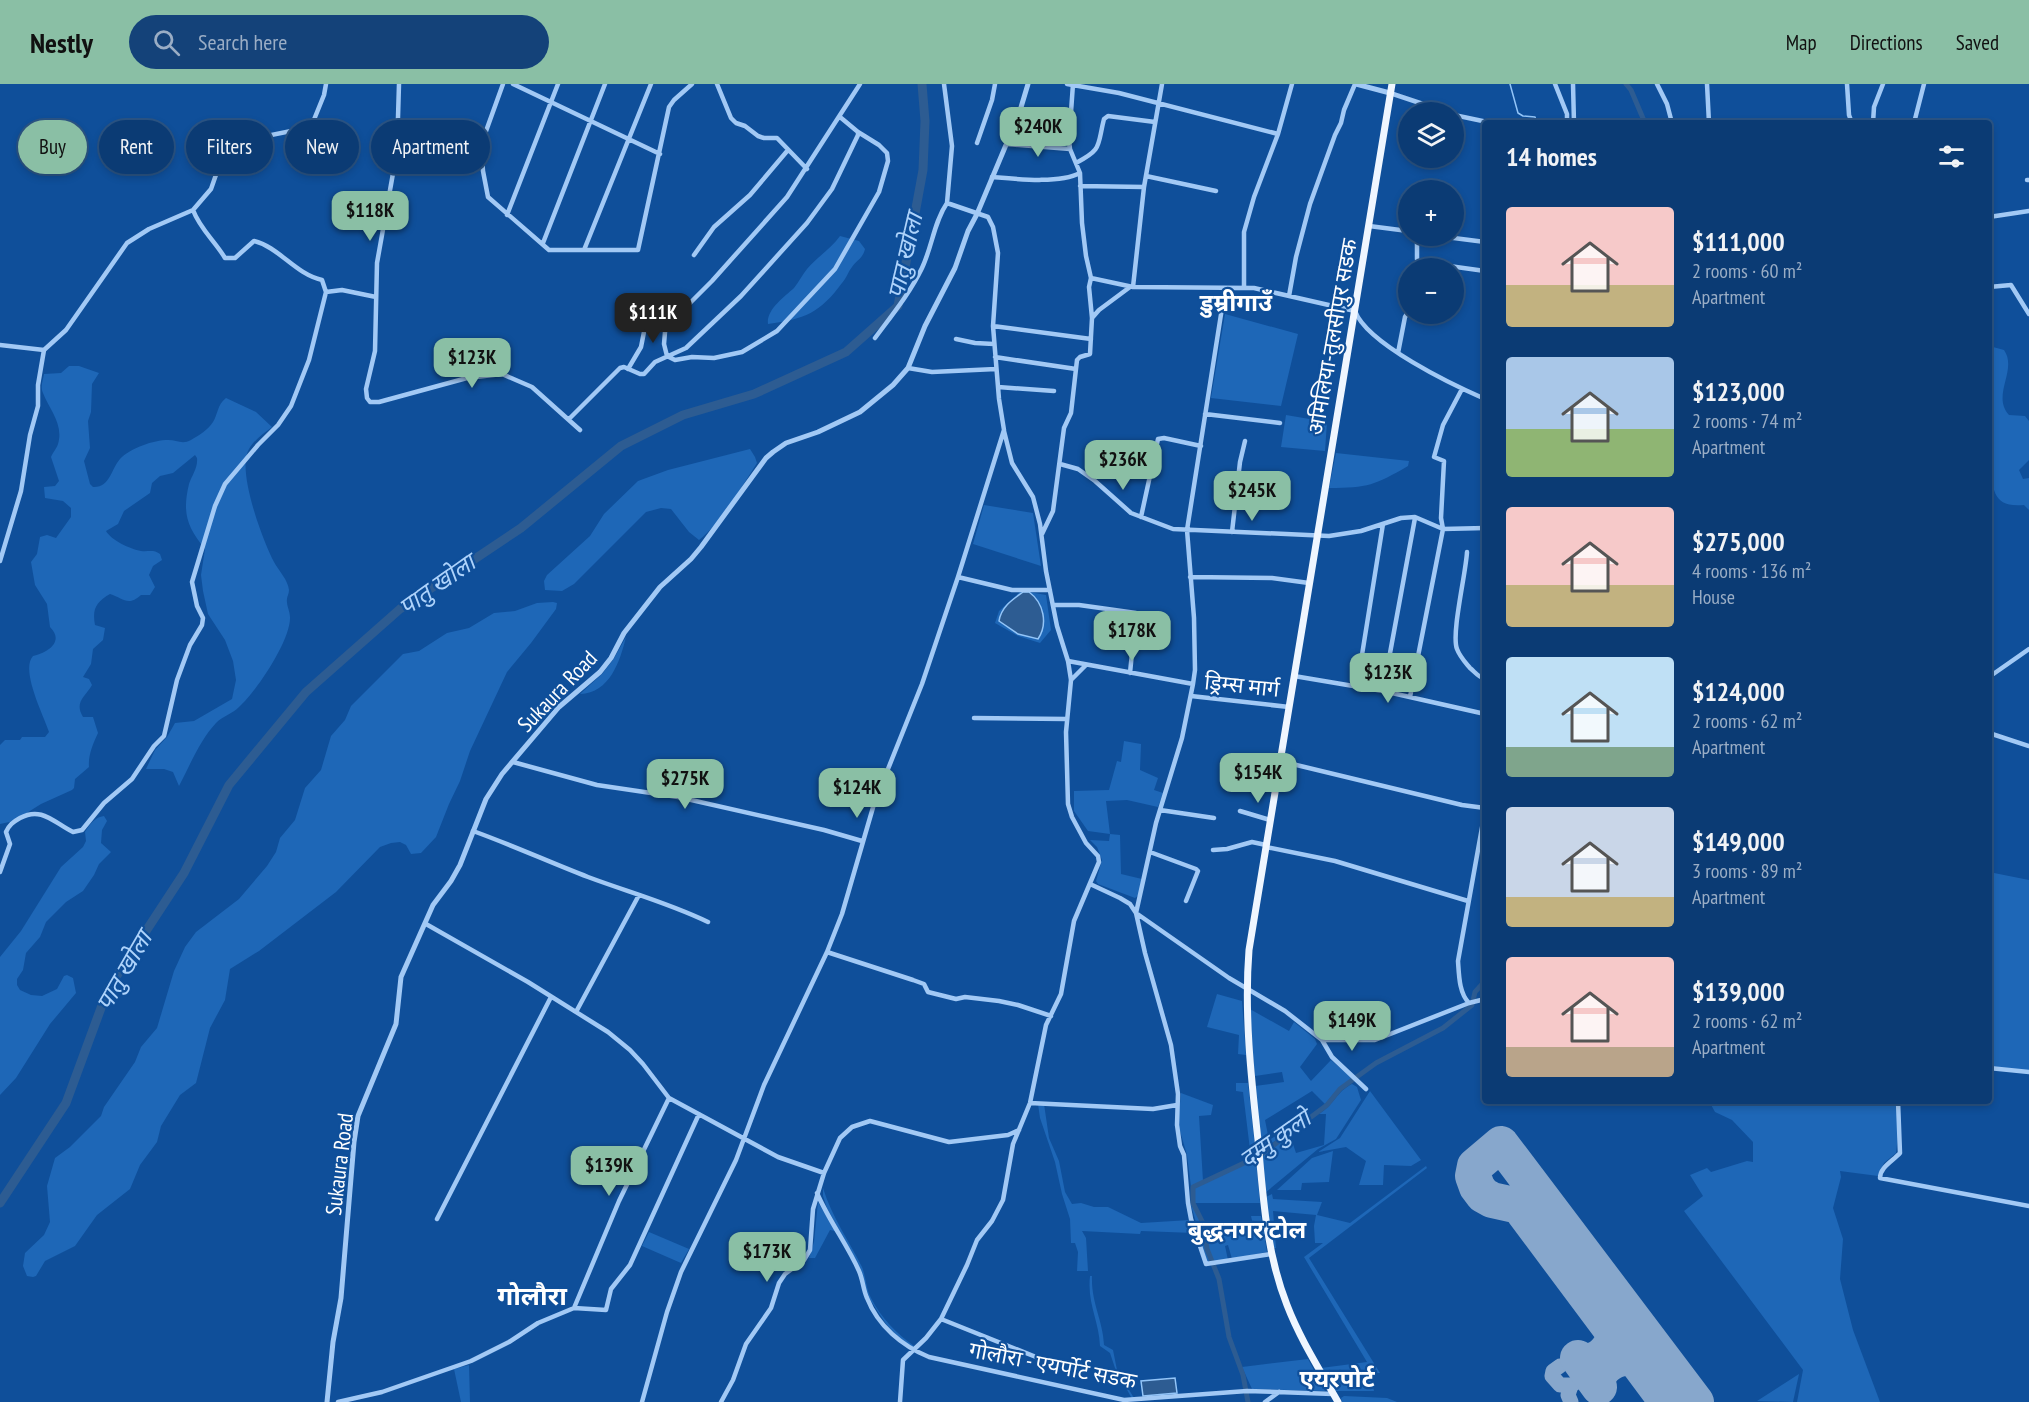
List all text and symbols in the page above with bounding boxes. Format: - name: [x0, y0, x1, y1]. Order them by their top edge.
- search box: [129, 15, 549, 69]
- text: Nestly: [30, 24, 93, 61]
- icon: search: [150, 26, 183, 59]
- text: Search here: [198, 28, 287, 56]
- text: Map: [1786, 29, 1817, 56]
- text: Directions: [1850, 29, 1923, 56]
- text: Saved: [1956, 29, 1999, 56]
- map controls: [1398, 102, 1464, 324]
- button: layers: [1398, 102, 1464, 168]
- pin: $240K: [996, 107, 1080, 158]
- text: $240K: [1014, 113, 1062, 139]
- chip: Buy: [18, 120, 87, 174]
- chip: Rent: [99, 120, 174, 174]
- chip: Filters: [186, 120, 273, 174]
- chip: New: [285, 120, 359, 174]
- chip: Apartment: [371, 120, 490, 174]
- text: 14 homes: [1506, 140, 1597, 173]
- icon: filters: [1935, 140, 1968, 173]
- button: +: [1398, 180, 1464, 246]
- pin: $118K: [328, 191, 412, 242]
- text: $118K: [346, 197, 394, 223]
- water label: पातु खोला: [880, 205, 930, 302]
- text: $111,000: [1692, 225, 1785, 258]
- icon: home: [1554, 231, 1626, 303]
- street label: अमिलिया-तुलसीपुर सडक: [1301, 236, 1364, 438]
- button: −: [1398, 258, 1464, 324]
- text: 2 rooms · 60 m²: [1692, 258, 1802, 284]
- text: Apartment: [1692, 284, 1765, 310]
- district label: डुम्रीगाउँ: [1199, 287, 1273, 318]
- pin: $111K: [611, 293, 695, 344]
- text: $111K: [629, 299, 677, 325]
- pin: $123K: [430, 338, 514, 389]
- text: $123K: [448, 344, 496, 370]
- text: $123,000: [1692, 375, 1785, 408]
- icon: home: [1554, 381, 1626, 453]
- text: 2 rooms · 74 m²: [1692, 408, 1802, 434]
- text: Apartment: [1692, 434, 1765, 460]
- pin: $236K: [1081, 440, 1165, 491]
- text: $236K: [1099, 446, 1147, 472]
- pin: $245K: [1210, 471, 1294, 522]
- text: $245K: [1228, 477, 1276, 503]
- text: $275,000: [1692, 525, 1785, 558]
- icon: home: [1554, 531, 1626, 603]
- water label: पातु खोला: [392, 544, 485, 622]
- text: 4 rooms · 136 m²: [1692, 558, 1811, 584]
- text: House: [1692, 584, 1735, 610]
- pin: $178K: [1090, 611, 1174, 662]
- text: $178K: [1108, 617, 1156, 643]
- street label: Sukaura Road: [511, 644, 603, 738]
- pin: $123K: [1346, 653, 1430, 704]
- text: $123K: [1364, 659, 1412, 685]
- street label: ड्रिम्स मार्ग: [1203, 667, 1282, 703]
- text: $124,000: [1692, 675, 1785, 708]
- icon: home: [1554, 681, 1626, 753]
- text: 2 rooms · 62 m²: [1692, 708, 1802, 734]
- text: Apartment: [1692, 734, 1765, 760]
- pin: $154K: [1216, 753, 1300, 804]
- pin: $275K: [643, 759, 727, 810]
- text: $154K: [1234, 759, 1282, 785]
- text: $275K: [661, 765, 709, 791]
- pin: $124K: [815, 768, 899, 819]
- text: $124K: [833, 774, 881, 800]
- text: $149,000: [1692, 825, 1785, 858]
- icon: home: [1554, 831, 1626, 903]
- text: 3 rooms · 89 m²: [1692, 858, 1802, 884]
- text: Apartment: [1692, 884, 1765, 910]
- water label: पातु खोला: [88, 921, 161, 1016]
- text: $139,000: [1692, 975, 1785, 1008]
- icon: home: [1554, 981, 1626, 1053]
- pin: $149K: [1310, 1001, 1394, 1052]
- text: $149K: [1328, 1007, 1376, 1033]
- text: 2 rooms · 62 m²: [1692, 1008, 1802, 1034]
- text: Apartment: [1692, 1034, 1765, 1060]
- water label: दम्मु कुलो: [1233, 1100, 1320, 1174]
- street label: Sukaura Road: [319, 1111, 359, 1217]
- pin: $139K: [567, 1146, 651, 1197]
- text: $139K: [585, 1152, 633, 1178]
- district label: बुद्धनगर टोल: [1188, 1214, 1307, 1245]
- pin: $173K: [725, 1232, 809, 1283]
- text: $173K: [743, 1238, 791, 1264]
- district label: गोलौरा: [497, 1279, 568, 1312]
- street label: गोलौरा - एयर्पोर्ट सडक: [967, 1335, 1140, 1395]
- district label: एयरपोर्ट: [1299, 1363, 1376, 1394]

